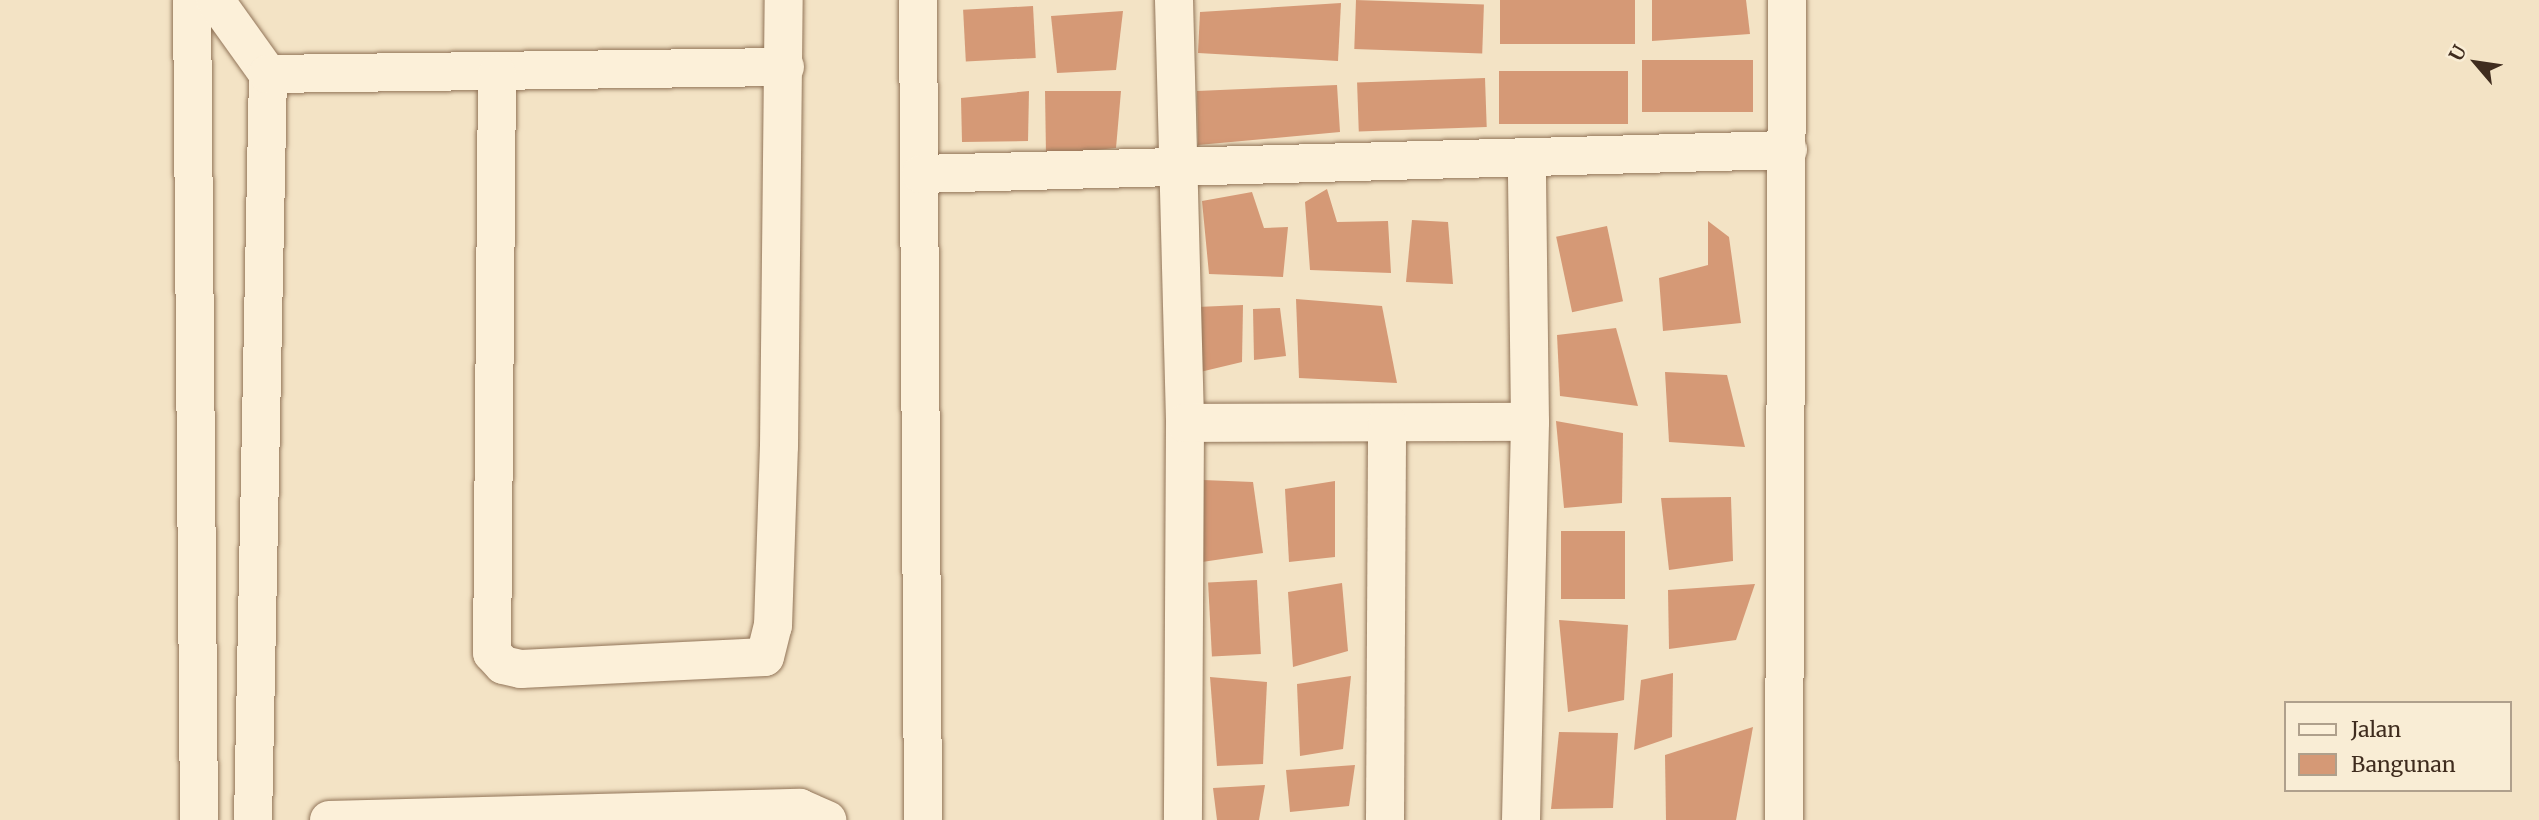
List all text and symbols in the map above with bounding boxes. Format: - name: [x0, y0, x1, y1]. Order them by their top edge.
- north arrow: [2441, 28, 2511, 98]
- text: U: [2444, 41, 2472, 65]
- legend: [2284, 701, 2511, 792]
- text: Jalan: [2351, 716, 2401, 743]
- text: Bangunan: [2351, 751, 2456, 778]

